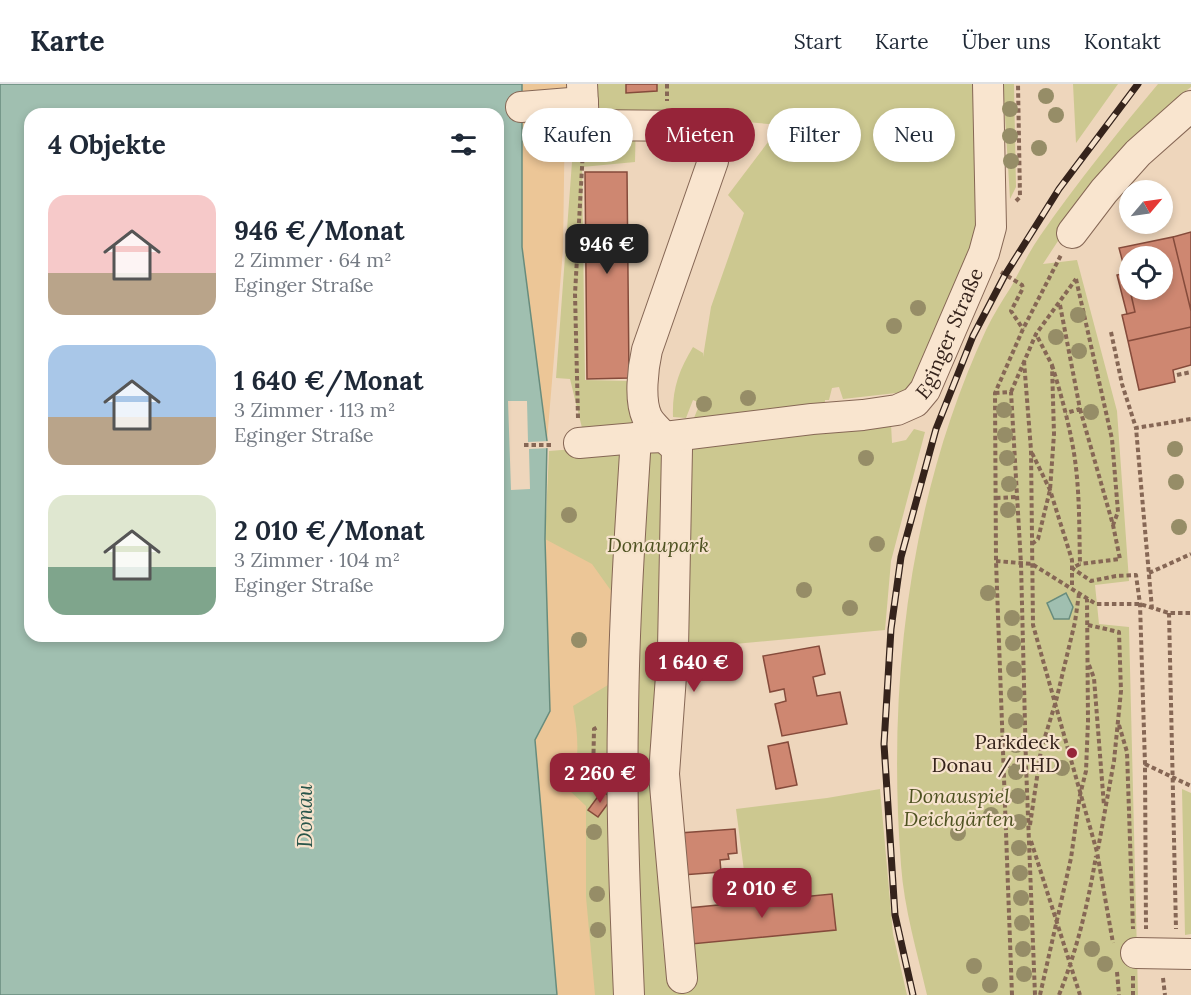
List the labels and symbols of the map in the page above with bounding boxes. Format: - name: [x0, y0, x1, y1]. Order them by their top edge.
- north arrow: [1119, 180, 1173, 234]
- pin: 946 €: [565, 224, 649, 275]
- street label: Eginger Straße: [910, 264, 988, 404]
- park label: Donaupark: [607, 532, 709, 557]
- pin: 1 640 €: [639, 642, 749, 693]
- place label: Parkdeck Donau / THD: [932, 729, 1060, 778]
- marker: Parkdeck Donau / THD: [1065, 746, 1079, 760]
- pin: 2 260 €: [545, 753, 655, 804]
- park label: Donauspiel Deichgärten: [903, 783, 1015, 831]
- water label: Donau: [291, 784, 318, 848]
- pin: 2 010 €: [707, 868, 817, 919]

